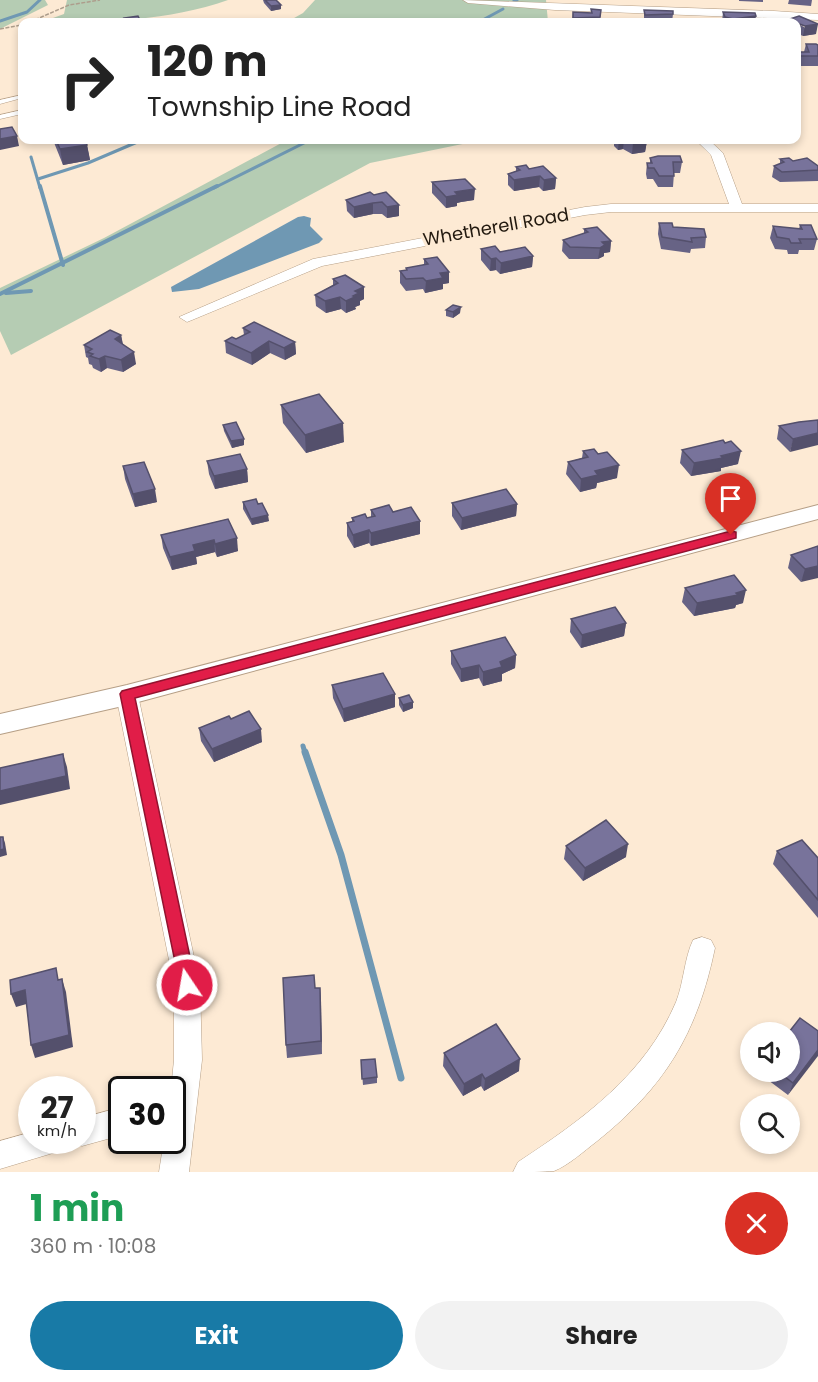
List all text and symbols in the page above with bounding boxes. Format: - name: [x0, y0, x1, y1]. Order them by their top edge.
- text: 120 m: [147, 32, 268, 91]
- icon: right: [48, 42, 126, 120]
- text: Township Line Road: [147, 88, 412, 125]
- street label: Whetherell Road: [421, 201, 571, 252]
- pin: [705, 473, 756, 535]
- icon: arrive: [714, 482, 747, 515]
- position arrow: [155, 953, 219, 1017]
- map controls: [740, 1022, 800, 1154]
- button: sound: [740, 1022, 800, 1082]
- speed limit sign: 30: [108, 1076, 186, 1154]
- text: 27: [40, 1086, 74, 1129]
- button: search: [740, 1094, 800, 1154]
- text: km/h: [37, 1120, 77, 1141]
- text: 1 min: [30, 1183, 124, 1234]
- button: close: [725, 1192, 788, 1255]
- text: 360 m · 10:08: [30, 1232, 156, 1260]
- button: Exit: [30, 1301, 403, 1370]
- button: Share: [415, 1301, 788, 1370]

